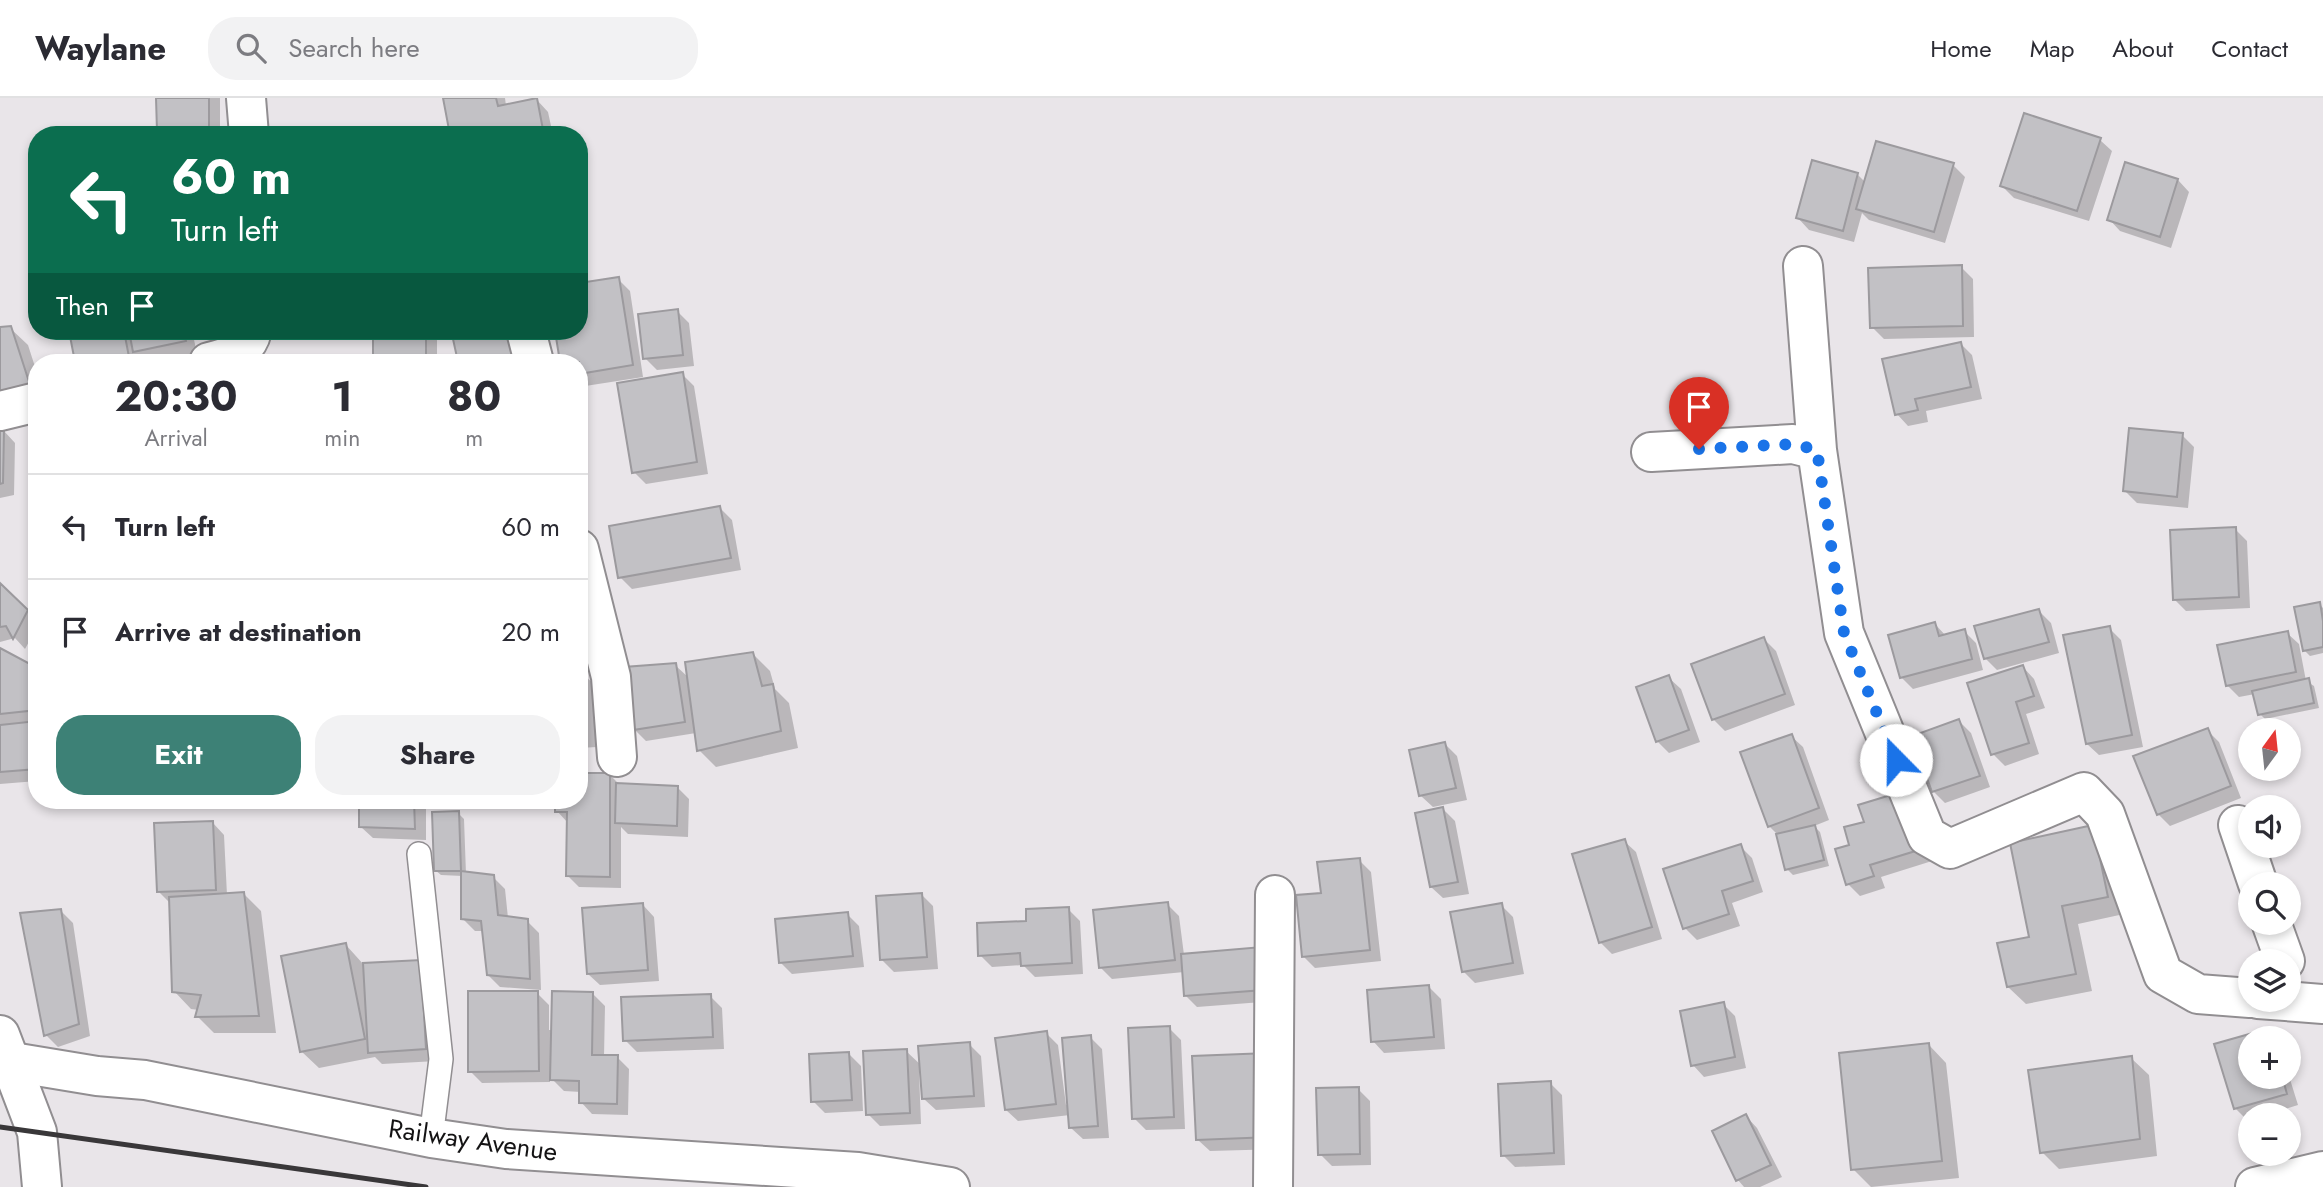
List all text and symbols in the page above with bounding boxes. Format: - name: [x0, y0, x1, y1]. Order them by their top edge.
- search box: [208, 17, 698, 80]
- text: Waylane: [35, 25, 166, 72]
- icon: search: [232, 29, 270, 67]
- text: Search here: [288, 29, 420, 67]
- text: Home: [1930, 31, 1992, 66]
- text: Map: [2030, 31, 2074, 66]
- text: About: [2112, 31, 2173, 66]
- text: Contact: [2211, 31, 2288, 66]
- text: 60 m: [171, 142, 291, 212]
- icon: left: [56, 154, 147, 245]
- text: Turn left: [171, 207, 278, 253]
- text: Then: [56, 287, 109, 325]
- icon: arrive: [123, 287, 161, 325]
- text: 20:30: [115, 366, 238, 427]
- text: 1: [332, 366, 353, 427]
- text: 80: [447, 366, 501, 427]
- pin: [1669, 377, 1729, 449]
- icon: arrive: [1680, 388, 1718, 426]
- text: Arrival: [144, 421, 208, 455]
- text: min: [324, 421, 360, 455]
- text: m: [465, 421, 483, 455]
- icon: left: [56, 508, 94, 546]
- text: Turn left: [115, 508, 215, 546]
- text: 60 m: [501, 508, 560, 546]
- icon: arrive: [56, 613, 94, 651]
- text: Arrive at destination: [115, 613, 362, 651]
- text: 20 m: [502, 613, 560, 651]
- button: Exit: [56, 715, 301, 795]
- button: Share: [315, 715, 560, 795]
- north arrow: [2238, 718, 2301, 780]
- map controls: [2238, 718, 2301, 1166]
- position arrow: [1859, 723, 1933, 797]
- button: sound: [2238, 795, 2301, 858]
- button: search: [2238, 872, 2301, 935]
- button: layers: [2238, 949, 2301, 1012]
- button: +: [2238, 1026, 2301, 1089]
- button: −: [2238, 1103, 2301, 1166]
- street label: Railway Avenue: [386, 1109, 560, 1171]

